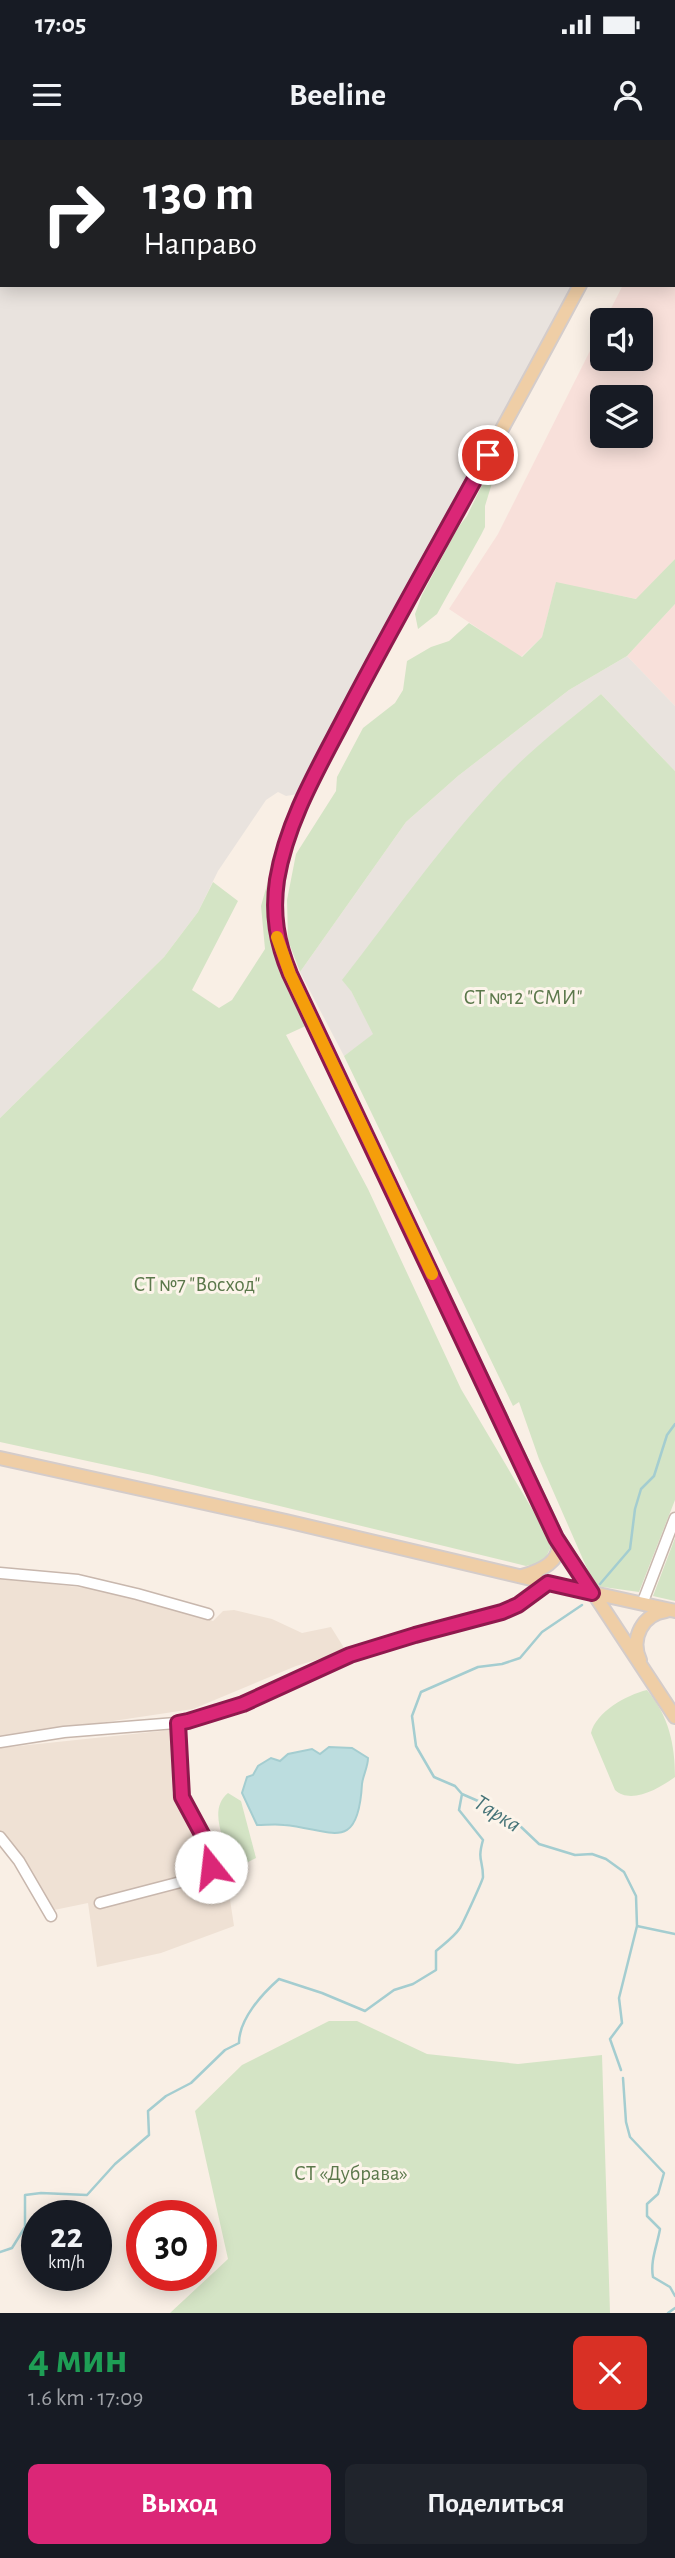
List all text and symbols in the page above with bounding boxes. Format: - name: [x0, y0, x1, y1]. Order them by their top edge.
- text: 17:05: [35, 11, 86, 37]
- icon: menu: [28, 76, 66, 114]
- icon: person: [609, 76, 647, 114]
- text: Beeline: [289, 79, 386, 111]
- icon: right: [28, 168, 119, 259]
- text: 130 m: [143, 170, 254, 219]
- text: Направо: [143, 228, 257, 260]
- map controls: [590, 308, 653, 448]
- button: sound: [590, 308, 653, 371]
- button: layers: [590, 385, 653, 448]
- pin: [458, 425, 518, 485]
- icon: arrive: [469, 436, 507, 474]
- park label: СТ №12 "СМИ": [463, 987, 583, 1008]
- park label: СТ №7 "Восход": [134, 1274, 260, 1295]
- water label: Тарка: [470, 1791, 524, 1837]
- position arrow: [174, 1830, 248, 1904]
- park label: СТ «Дубрава»: [294, 2163, 408, 2184]
- speed limit sign: 30: [126, 2200, 217, 2291]
- text: 22: [50, 2219, 83, 2254]
- text: km/h: [48, 2254, 85, 2272]
- button: close: [573, 2336, 647, 2410]
- text: 4 мин: [28, 2338, 128, 2380]
- text: 1.6 km · 17:09: [28, 2387, 143, 2410]
- button: Выход: [28, 2464, 331, 2544]
- button: Поделиться: [345, 2464, 647, 2544]

